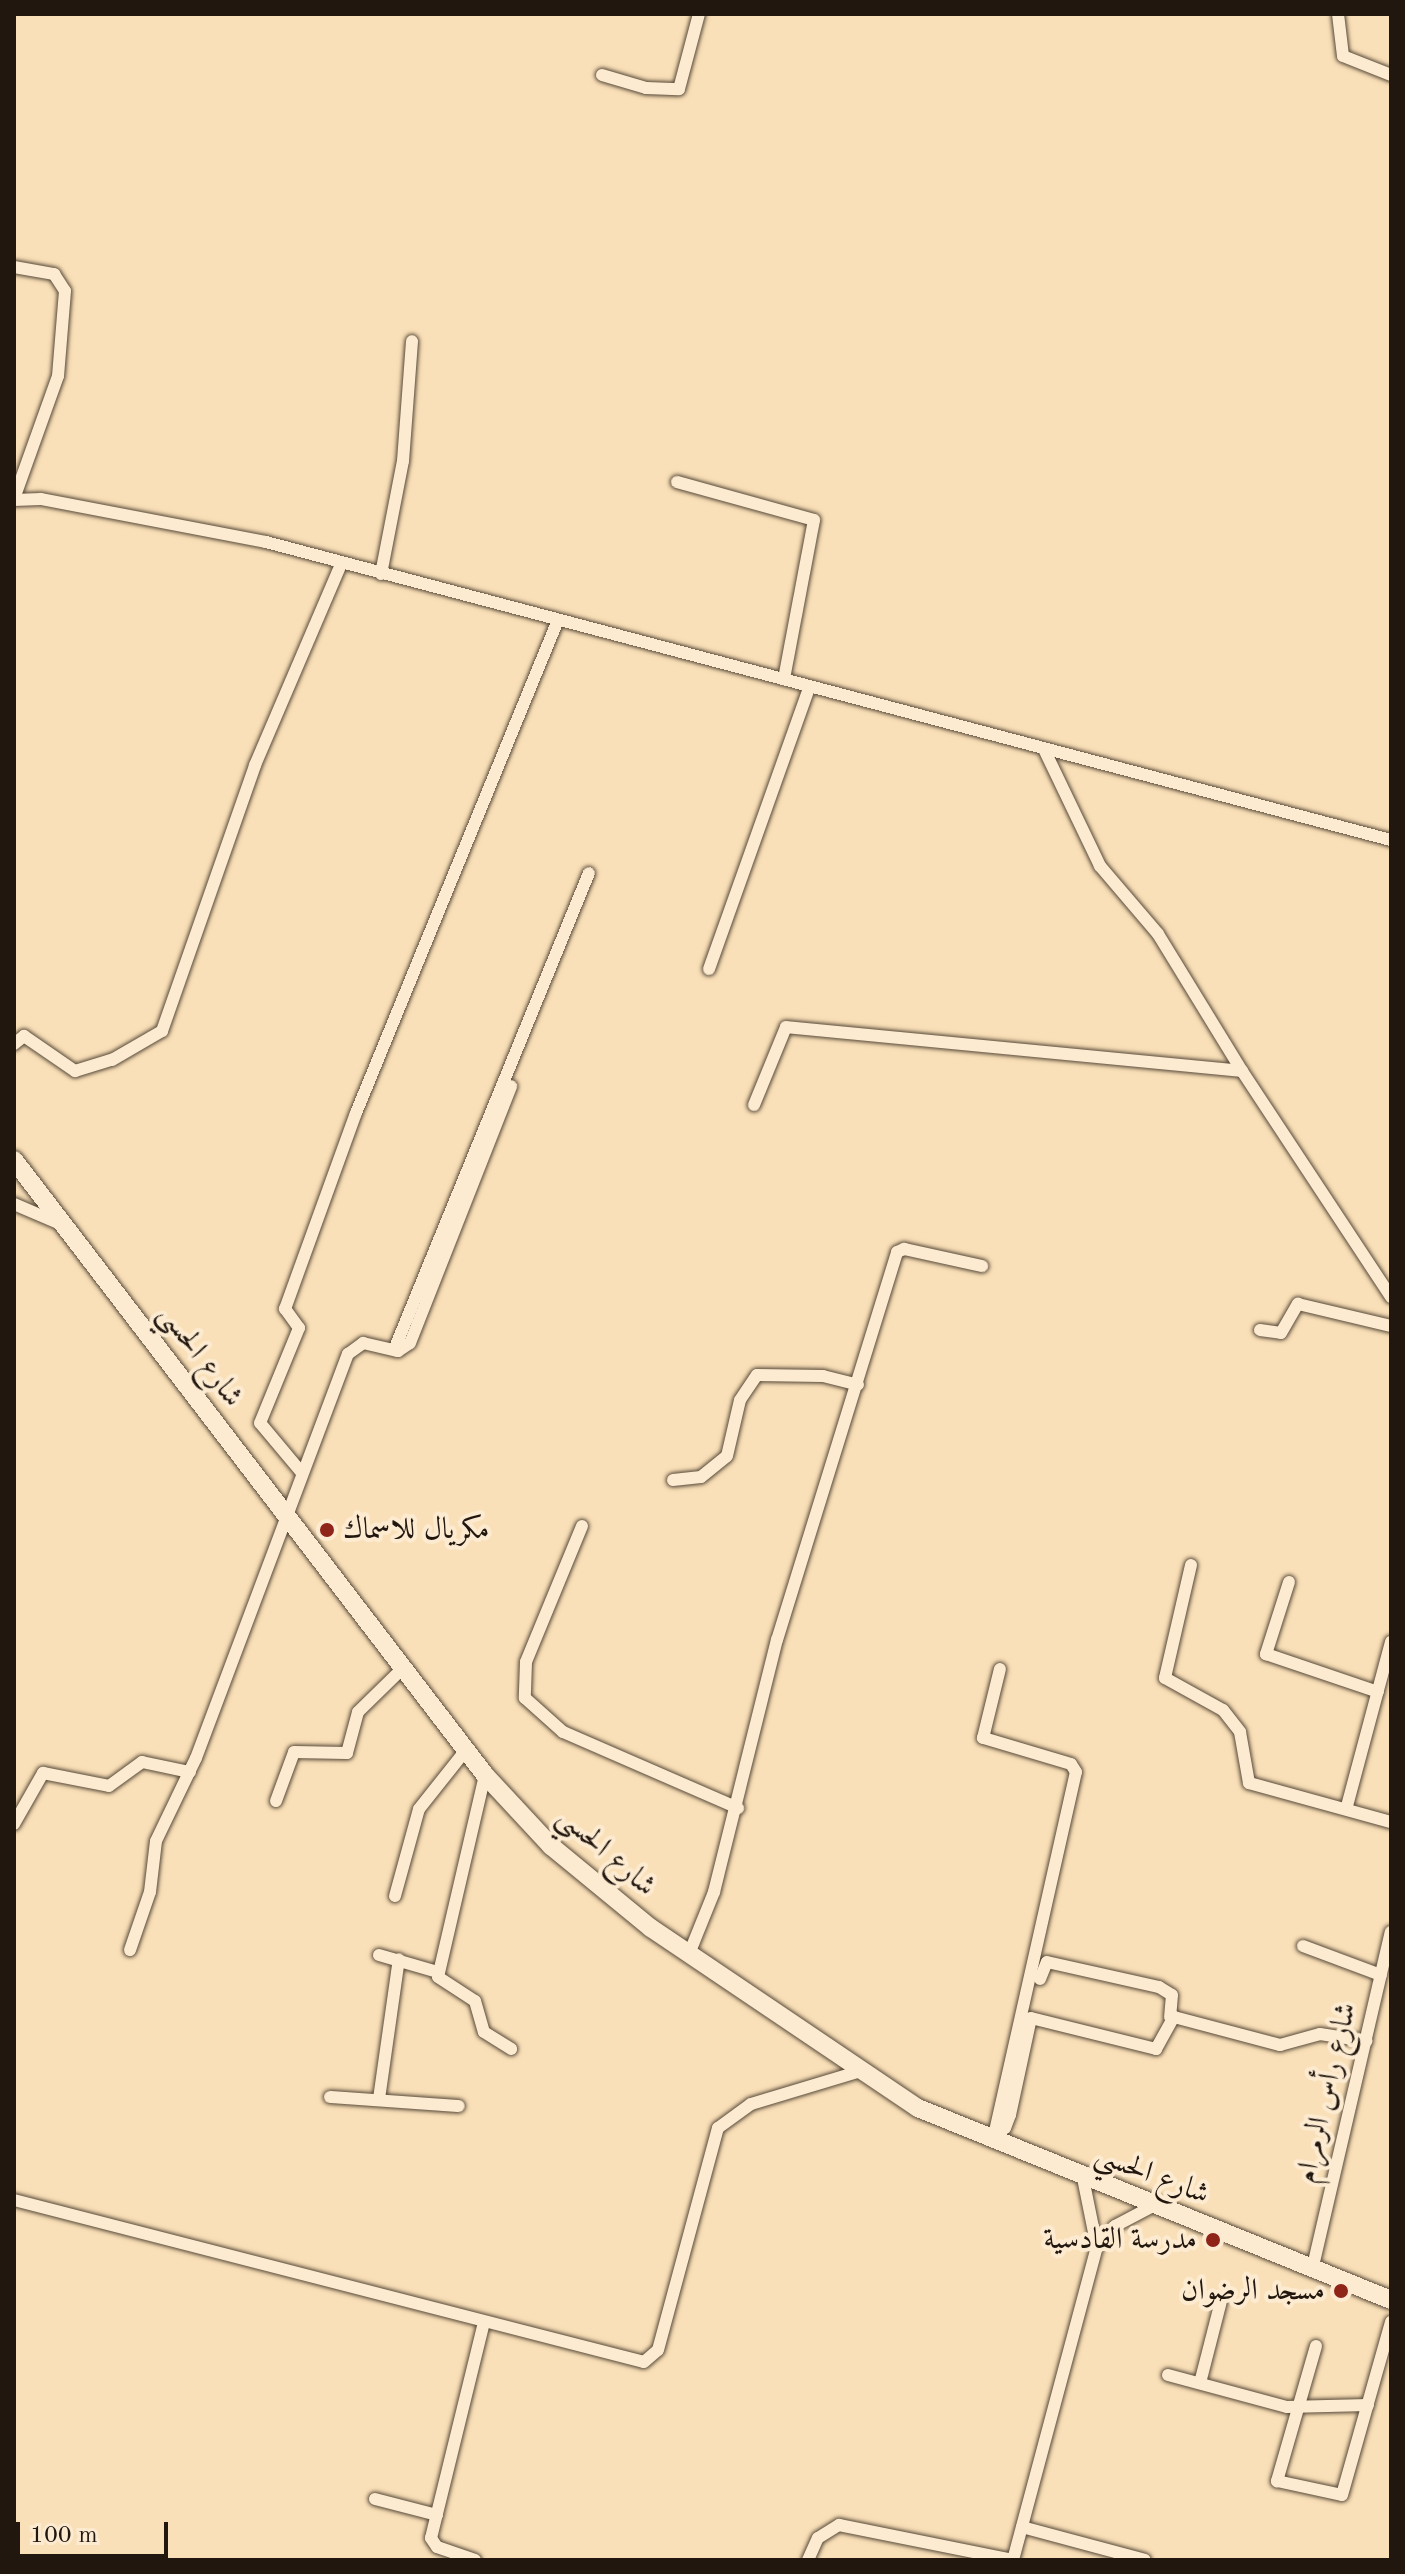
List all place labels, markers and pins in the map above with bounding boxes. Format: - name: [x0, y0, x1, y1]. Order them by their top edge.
- place label: مكريال للاسماك: [343, 1512, 489, 1548]
- marker: مكريال للاسماك: [318, 1521, 336, 1539]
- place label: مدرسة القادسية: [1043, 2222, 1197, 2258]
- marker: مدرسة القادسية: [1204, 2231, 1222, 2249]
- place label: مسجد الرضوان: [1181, 2273, 1325, 2309]
- marker: مسجد الرضوان: [1332, 2282, 1350, 2300]

